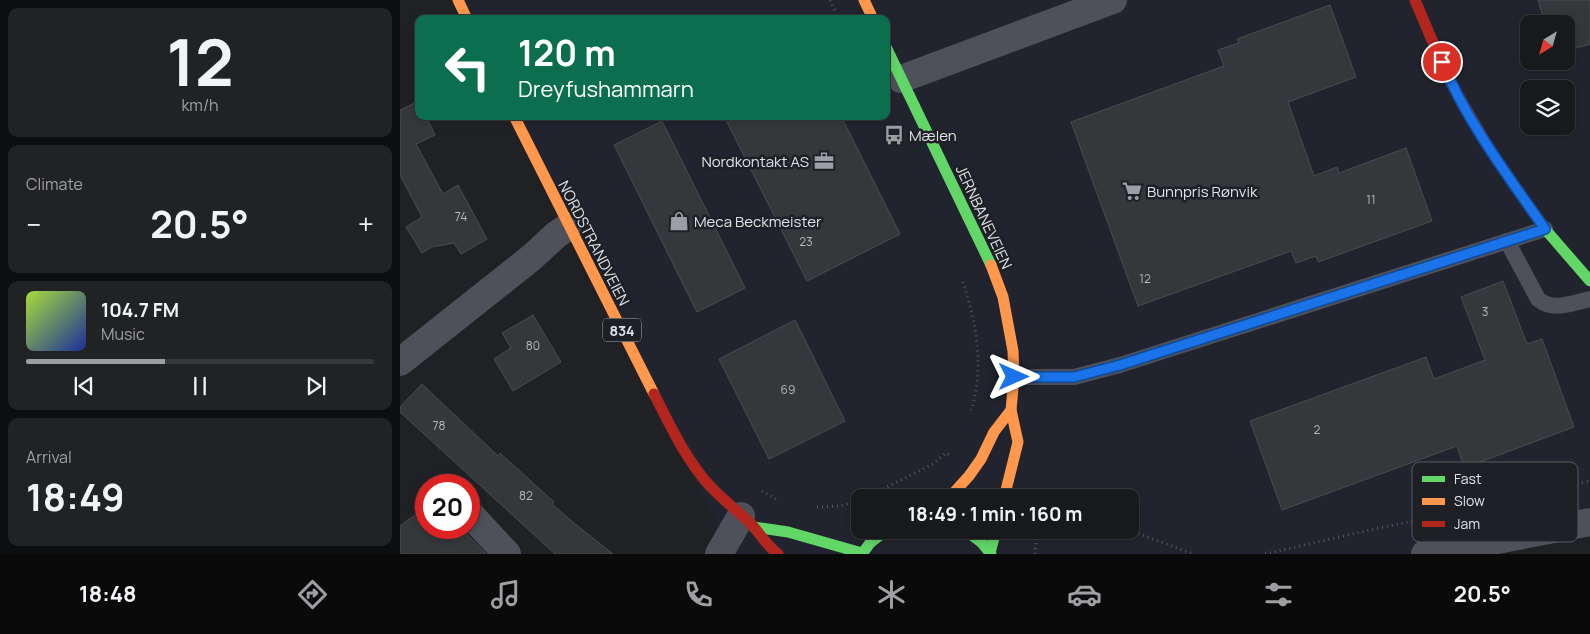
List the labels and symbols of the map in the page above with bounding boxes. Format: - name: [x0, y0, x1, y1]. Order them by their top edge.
- north arrow: [1520, 15, 1575, 70]
- pin: [1421, 41, 1463, 83]
- bus stop icon: Mælen: [883, 124, 905, 146]
- place label: Mælen: [909, 125, 957, 146]
- office icon: Nordkontakt AS: [813, 150, 835, 172]
- place label: Nordkontakt AS: [701, 151, 809, 172]
- street label: JERNBANEVEIEN: [951, 162, 1017, 272]
- street label: NORDSTRANDVEIEN: [553, 177, 635, 309]
- supermarket icon: Bunnpris Rønvik: [1121, 180, 1143, 202]
- place label: Bunnpris Rønvik: [1147, 181, 1258, 202]
- house number: 11: [1366, 191, 1376, 208]
- house number: 74: [455, 208, 467, 225]
- shop icon: Meca Beckmeister: [668, 210, 690, 232]
- place label: Meca Beckmeister: [694, 211, 822, 232]
- house number: 23: [799, 233, 813, 250]
- house number: 12: [1139, 270, 1151, 287]
- house number: 3: [1482, 303, 1488, 320]
- road number: 834: [603, 318, 641, 342]
- house number: 80: [526, 337, 540, 354]
- position arrow: [987, 350, 1039, 402]
- house number: 69: [781, 381, 795, 398]
- house number: 78: [433, 417, 446, 434]
- house number: 2: [1314, 421, 1321, 438]
- legend: [1412, 462, 1578, 542]
- text: Fast: [1454, 469, 1482, 488]
- speed limit sign: 20: [415, 474, 480, 539]
- house number: 82: [519, 487, 533, 504]
- text: Slow: [1454, 491, 1485, 510]
- text: Jam: [1454, 514, 1480, 533]

